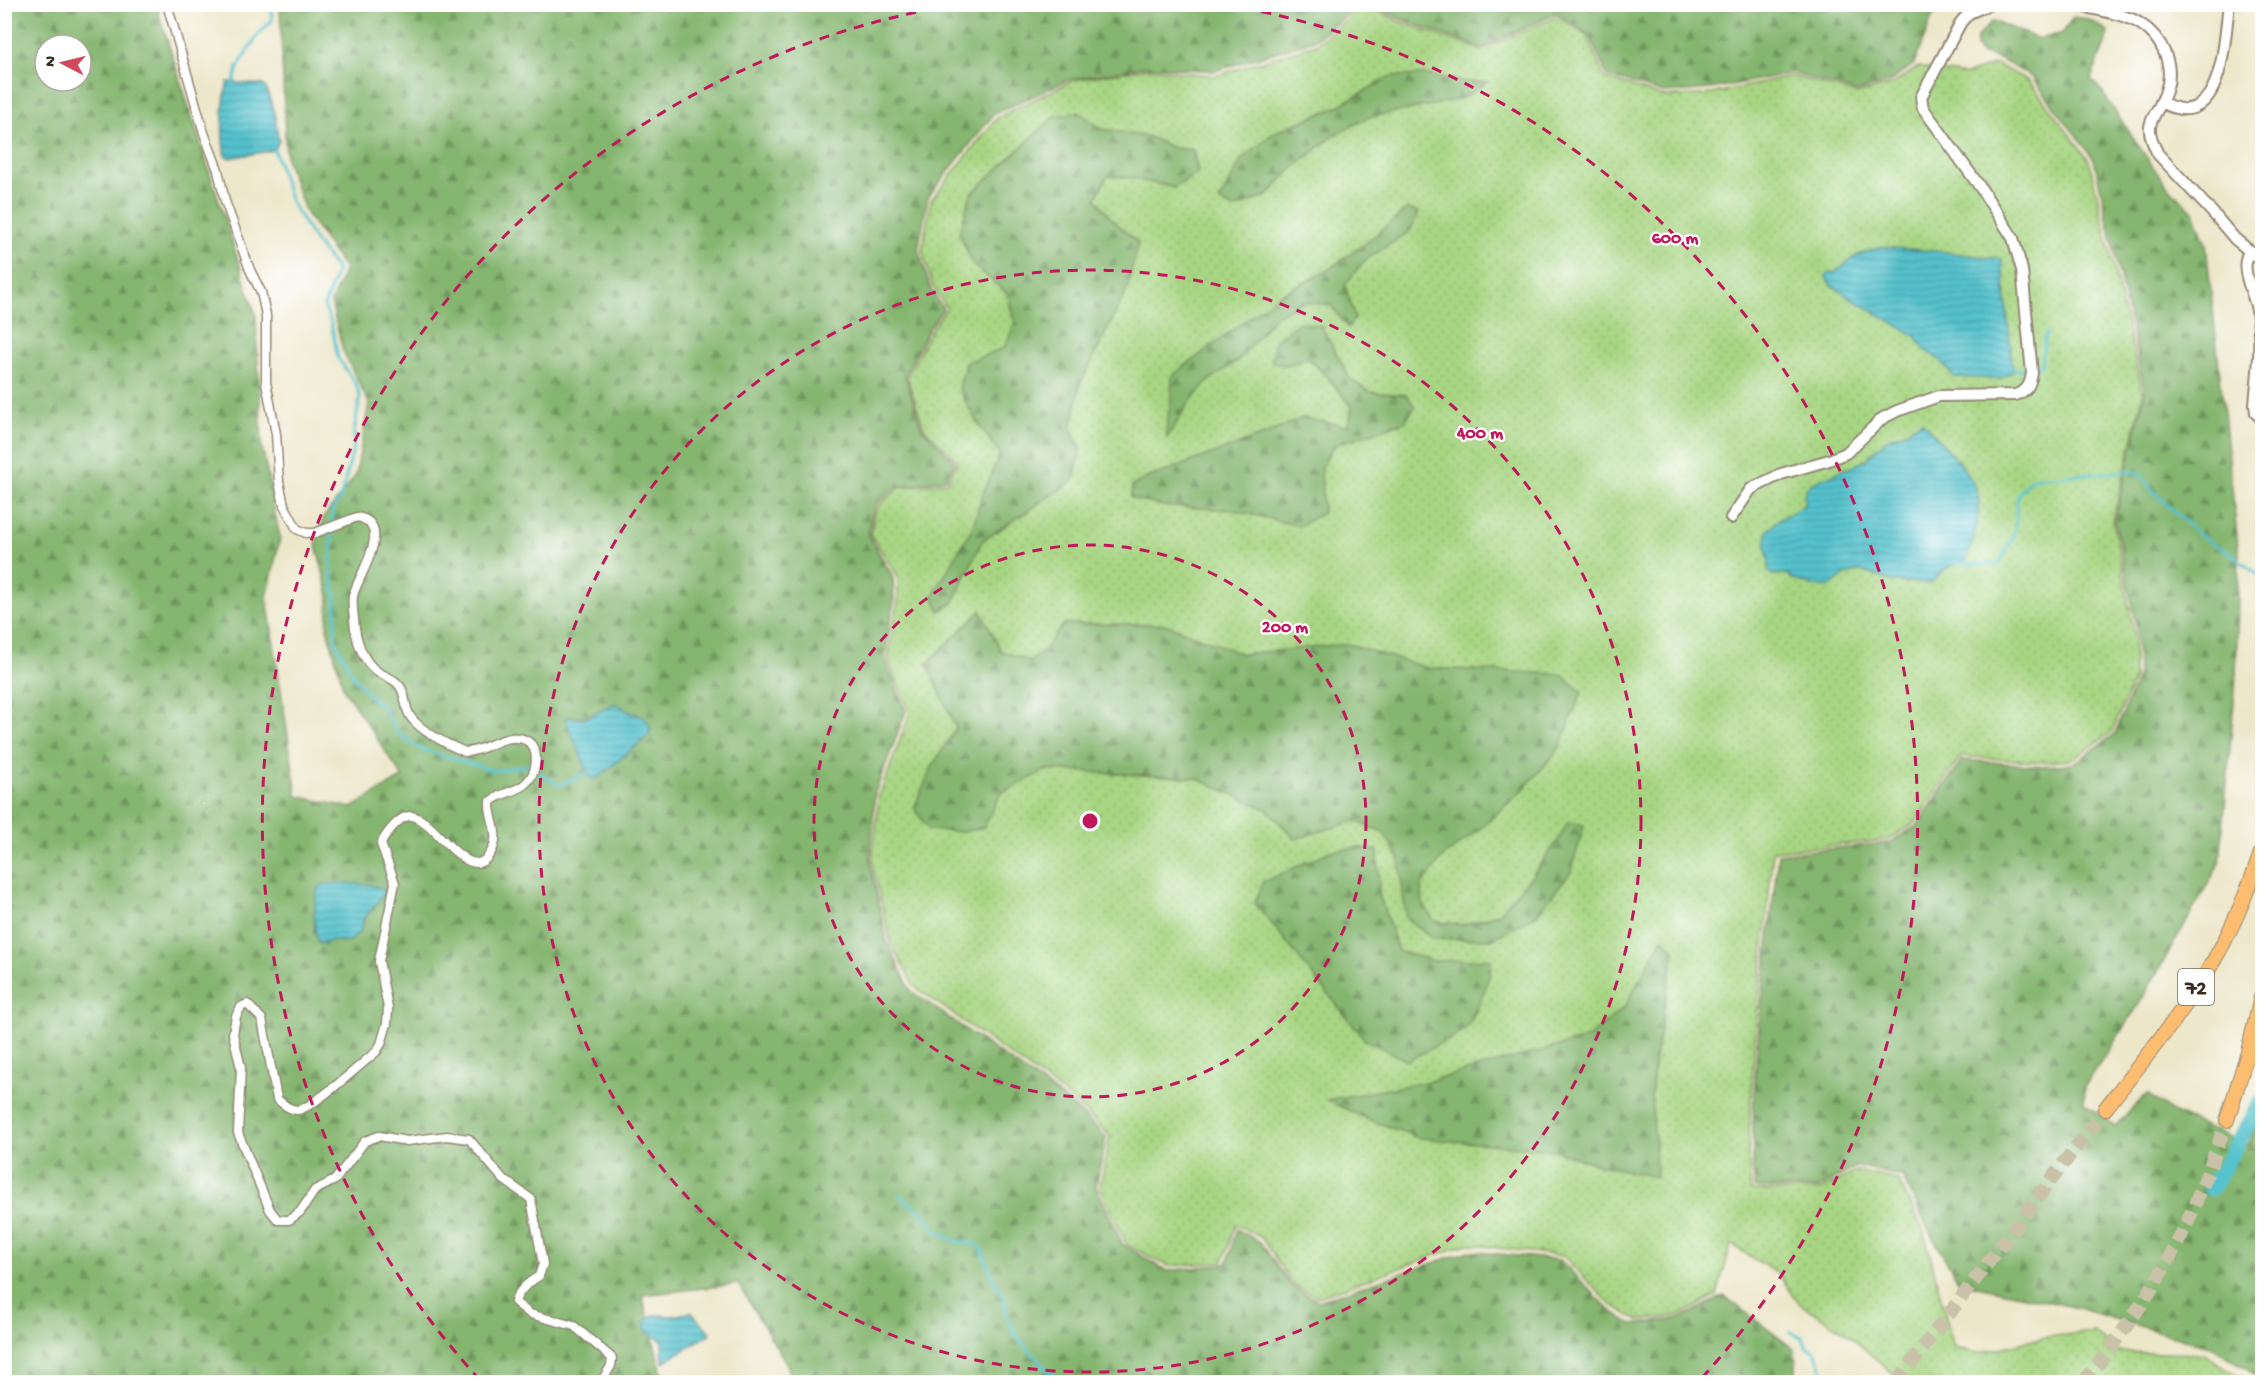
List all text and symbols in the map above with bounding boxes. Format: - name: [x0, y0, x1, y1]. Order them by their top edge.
- north arrow: [33, 33, 93, 93]
- text: N: [42, 55, 62, 68]
- text: 600 m: [1652, 229, 1699, 250]
- text: 400 m: [1456, 424, 1503, 445]
- text: 200 m: [1262, 618, 1308, 639]
- centre of rings: [1080, 811, 1100, 831]
- road number: 72: [2178, 969, 2214, 1005]

